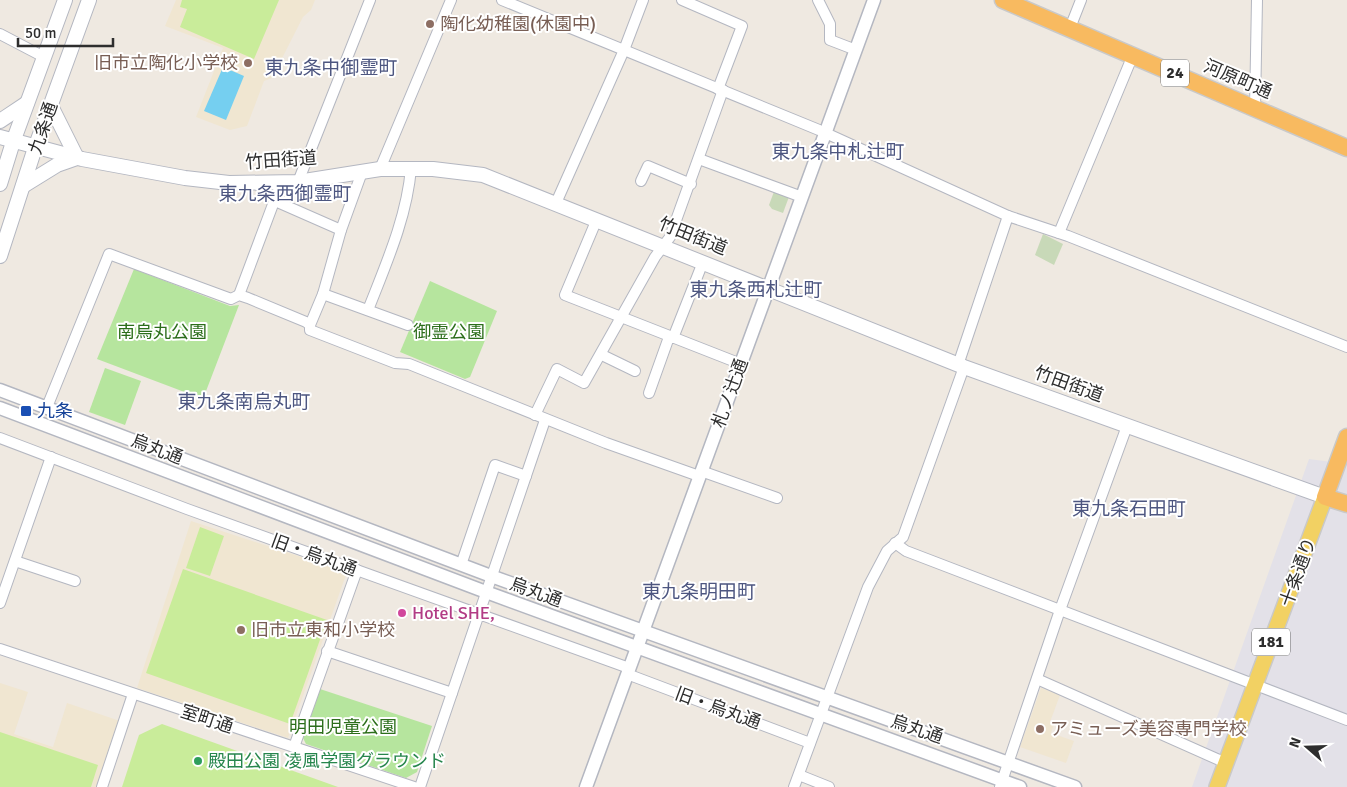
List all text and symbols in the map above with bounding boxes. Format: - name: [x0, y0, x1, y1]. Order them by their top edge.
- place label: 陶化幼稚園(休園中): [440, 13, 596, 35]
- scale bar: [18, 15, 112, 47]
- marker: 陶化幼稚園(休園中): [424, 18, 436, 30]
- text: 50 m: [25, 24, 56, 42]
- place label: 旧市立陶化小学校: [94, 52, 238, 74]
- street label: 河原町通: [1201, 55, 1275, 103]
- district label: 東九条中御霊町: [264, 56, 398, 80]
- marker: 旧市立陶化小学校: [242, 57, 254, 69]
- road number: 24: [1161, 59, 1189, 86]
- street label: 九条通: [24, 99, 62, 157]
- district label: 東九条中札辻町: [771, 140, 905, 164]
- street label: 竹田街道: [244, 147, 318, 173]
- district label: 東九条西御霊町: [218, 182, 352, 206]
- street label: 竹田街道: [656, 212, 730, 260]
- district label: 東九条西札辻町: [689, 278, 823, 302]
- park label: 南烏丸公園: [117, 321, 207, 343]
- park label: 御霊公園: [413, 321, 485, 343]
- street label: 札ノ辻通: [707, 355, 753, 431]
- street label: 竹田街道: [1031, 361, 1107, 407]
- district label: 東九条南烏丸町: [177, 390, 311, 414]
- place label: 九条: [37, 400, 73, 422]
- marker: 九条: [19, 404, 33, 418]
- street label: 烏丸通: [128, 429, 186, 469]
- district label: 東九条石田町: [1072, 497, 1186, 521]
- street label: 旧・烏丸通: [268, 529, 360, 581]
- street label: 十条通り: [1275, 534, 1321, 610]
- street label: 烏丸通: [507, 572, 565, 612]
- district label: 東九条明田町: [642, 580, 756, 604]
- place label: Hotel SHE,: [412, 602, 495, 624]
- marker: Hotel SHE,: [396, 607, 408, 619]
- place label: 旧市立東和小学校: [251, 619, 395, 641]
- marker: 旧市立東和小学校: [235, 624, 247, 636]
- road number: 181: [1252, 628, 1290, 656]
- street label: 旧・烏丸通: [672, 682, 764, 734]
- street label: 室町通: [178, 700, 236, 738]
- street label: 烏丸通: [888, 710, 946, 748]
- park label: 明田児童公園: [289, 716, 397, 738]
- place label: アミューズ美容専門学校: [1050, 718, 1247, 740]
- north arrow: [1282, 722, 1332, 772]
- marker: アミューズ美容専門学校: [1034, 723, 1046, 735]
- text: N: [1286, 735, 1305, 750]
- place label: 殿田公園 凌風学園グラウンド: [208, 750, 446, 772]
- marker: 殿田公園 凌風学園グラウンド: [192, 755, 204, 767]

